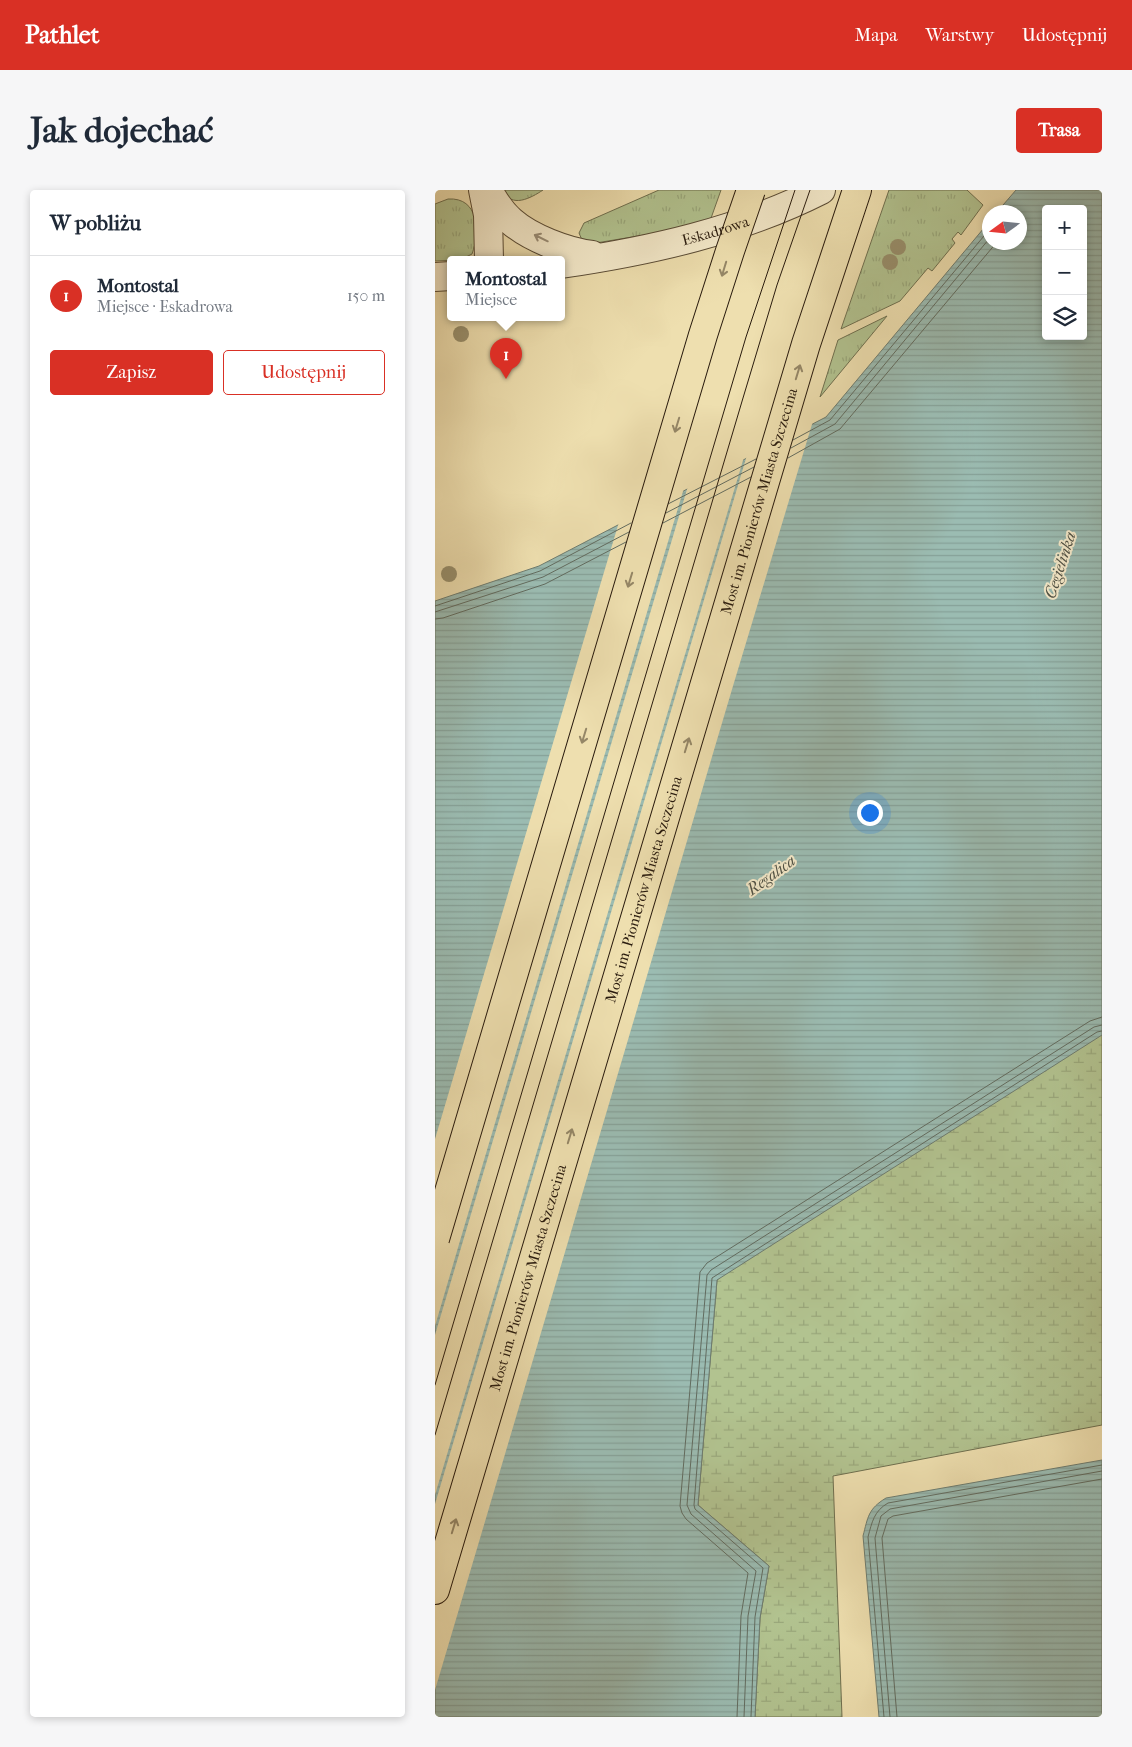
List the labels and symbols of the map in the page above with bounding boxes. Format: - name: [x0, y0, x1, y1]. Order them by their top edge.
- north arrow: [982, 205, 1027, 250]
- street label: Eskadrowa: [680, 212, 752, 249]
- one-way arrow: [533, 233, 548, 243]
- one-way arrow: [719, 261, 728, 276]
- pin: 1: [490, 338, 522, 379]
- one-way arrow: [794, 364, 804, 380]
- street label: Most im. Pionierów Miasta Szczecina: [717, 385, 802, 617]
- one-way arrow: [671, 416, 681, 432]
- water label: Cegielinka: [1040, 529, 1080, 601]
- one-way arrow: [625, 572, 635, 588]
- one-way arrow: [579, 728, 589, 744]
- one-way arrow: [682, 738, 692, 754]
- street label: Most im. Pionierów Miasta Szczecina: [601, 773, 686, 1005]
- your location: [857, 800, 883, 826]
- water label: Regalica: [742, 851, 799, 900]
- one-way arrow: [566, 1128, 576, 1144]
- street label: Most im. Pionierów Miasta Szczecina: [486, 1161, 571, 1393]
- one-way arrow: [449, 1519, 459, 1535]

